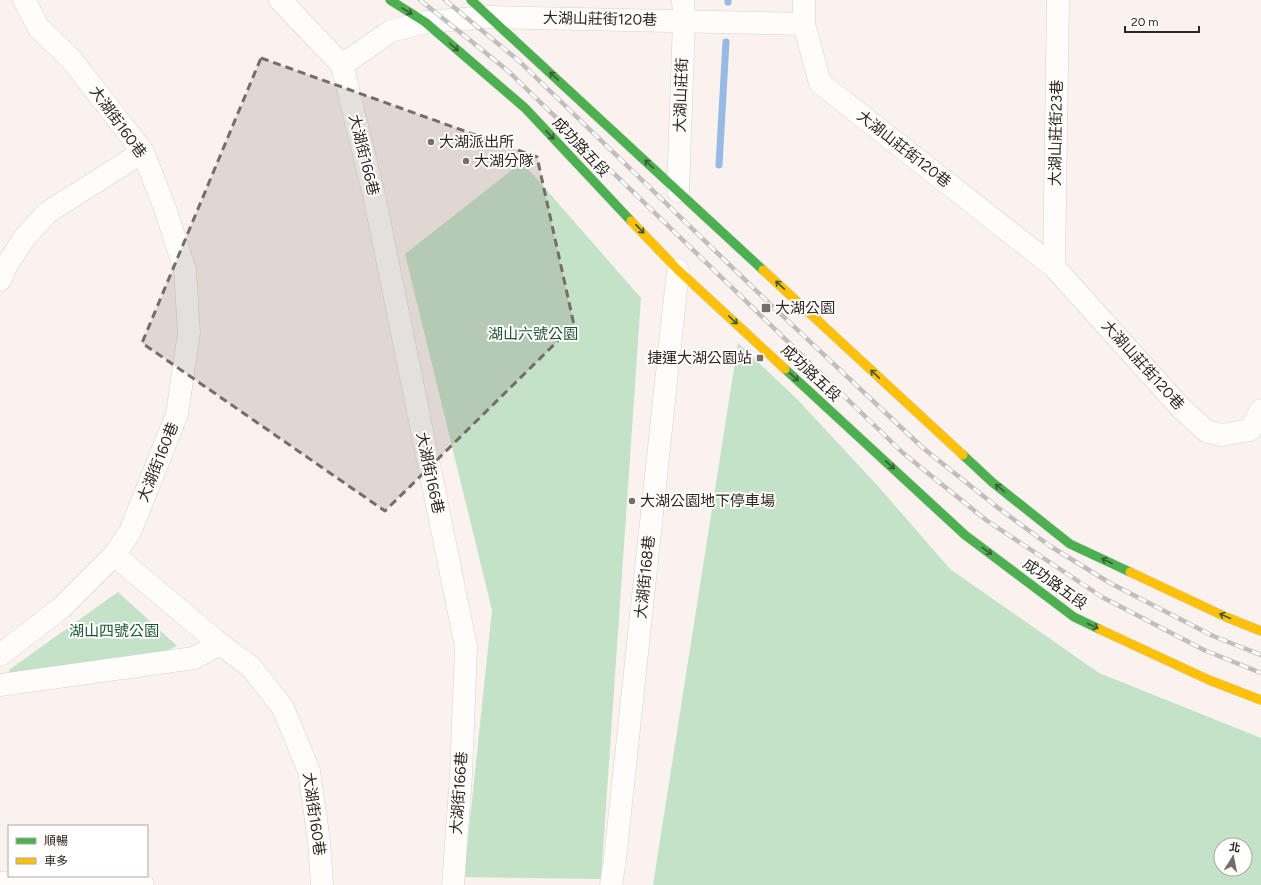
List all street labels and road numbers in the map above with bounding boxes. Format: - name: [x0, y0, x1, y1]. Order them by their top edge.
- street label: 大湖山莊街120巷: [543, 9, 657, 29]
- street label: 大湖山莊街: [671, 57, 691, 133]
- street label: 大湖山莊街23巷: [1046, 80, 1066, 186]
- street label: 大湖街160巷: [86, 83, 150, 161]
- street label: 大湖山莊街120巷: [853, 107, 955, 191]
- street label: 大湖街166巷: [345, 112, 383, 198]
- street label: 成功路五段: [549, 113, 613, 181]
- street label: 大湖山莊街120巷: [1098, 317, 1188, 413]
- street label: 成功路五段: [777, 341, 845, 405]
- street label: 大湖街160巷: [134, 420, 182, 504]
- street label: 大湖街166巷: [413, 430, 447, 516]
- street label: 大湖街168巷: [632, 534, 658, 620]
- street label: 成功路五段: [1019, 555, 1091, 613]
- street label: 大湖街166巷: [447, 751, 471, 835]
- street label: 大湖街160巷: [299, 771, 329, 857]

